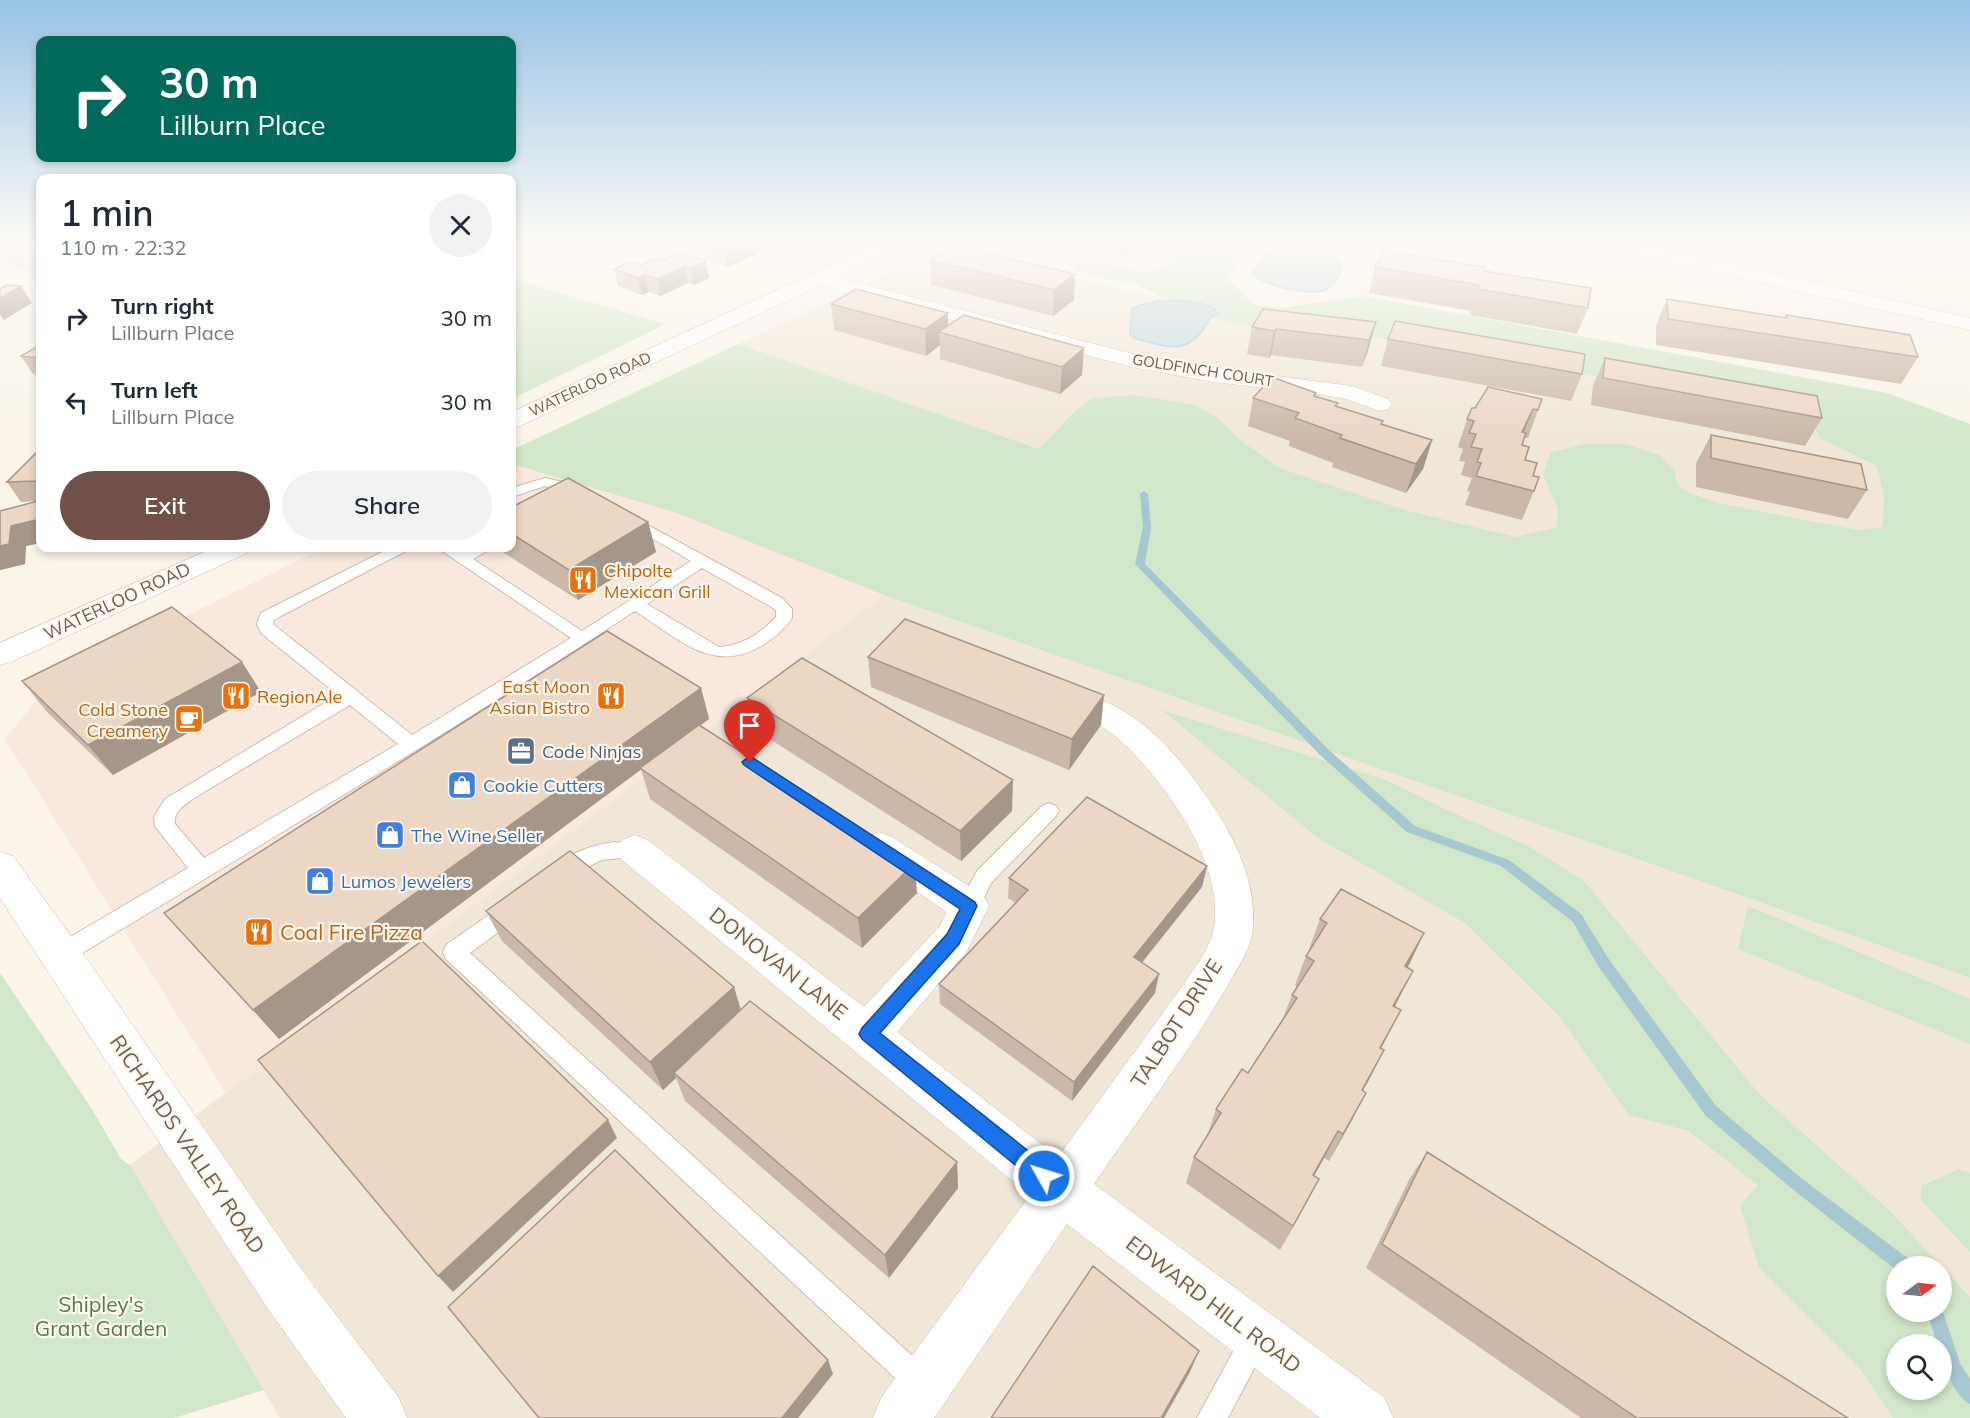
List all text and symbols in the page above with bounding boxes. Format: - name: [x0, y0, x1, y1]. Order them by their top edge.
- text: 30 m: [159, 56, 259, 109]
- icon: right: [60, 60, 138, 138]
- text: Lillburn Place: [159, 108, 325, 142]
- text: 1 min: [60, 190, 154, 235]
- button: close: [429, 194, 492, 257]
- text: 110 m · 22:32: [60, 235, 186, 260]
- text: Turn right: [111, 292, 214, 320]
- icon: right: [60, 302, 93, 335]
- text: 30 m: [441, 304, 492, 332]
- text: Lillburn Place: [111, 320, 234, 345]
- street label: WATERLOO ROAD: [526, 347, 654, 421]
- street label: GOLDFINCH COURT: [1131, 349, 1275, 391]
- text: Turn left: [111, 376, 198, 404]
- icon: left: [60, 386, 93, 419]
- text: 30 m: [441, 388, 492, 416]
- text: Lillburn Place: [111, 404, 234, 429]
- button: Exit: [60, 471, 270, 540]
- button: Share: [282, 471, 492, 540]
- street label: WATERLOO ROAD: [40, 557, 194, 645]
- place label: Chipolte Mexican Grill: [604, 559, 711, 603]
- restaurant icon: Chipolte Mexican Grill: [567, 564, 599, 596]
- place label: East Moon Asian Bistro: [489, 675, 590, 719]
- restaurant icon: RegionAle: [220, 680, 252, 712]
- restaurant icon: East Moon Asian Bistro: [595, 680, 627, 712]
- place label: RegionAle: [257, 685, 342, 708]
- place label: Cold Stone Creamery: [78, 698, 168, 742]
- pin: [724, 700, 775, 762]
- cafe icon: Cold Stone Creamery: [173, 703, 205, 735]
- icon: arrive: [733, 709, 766, 742]
- office icon: Code Ninjas: [505, 735, 537, 767]
- place label: Code Ninjas: [542, 740, 642, 763]
- shop icon: Cookie Cutters: [446, 769, 478, 801]
- place label: Cookie Cutters: [483, 774, 603, 797]
- shop icon: The Wine Seller: [374, 819, 406, 851]
- place label: The Wine Seller: [411, 824, 543, 847]
- shop icon: Lumos Jewelers: [304, 865, 336, 897]
- place label: Lumos Jewelers: [341, 870, 471, 893]
- street label: DONOVAN LANE: [705, 901, 853, 1025]
- restaurant icon: Coal Fire Pizza: [243, 916, 275, 948]
- place label: Coal Fire Pizza: [280, 919, 423, 945]
- street label: TALBOT DRIVE: [1125, 954, 1227, 1092]
- street label: RICHARDS VALLEY ROAD: [105, 1030, 271, 1258]
- position arrow: [1012, 1144, 1076, 1208]
- street label: EDWARD HILL ROAD: [1121, 1230, 1307, 1378]
- north arrow: [1886, 1256, 1952, 1322]
- map controls: [1886, 1256, 1952, 1400]
- park label: Shipley's Grant Garden: [35, 1291, 167, 1341]
- button: search: [1886, 1334, 1952, 1400]

